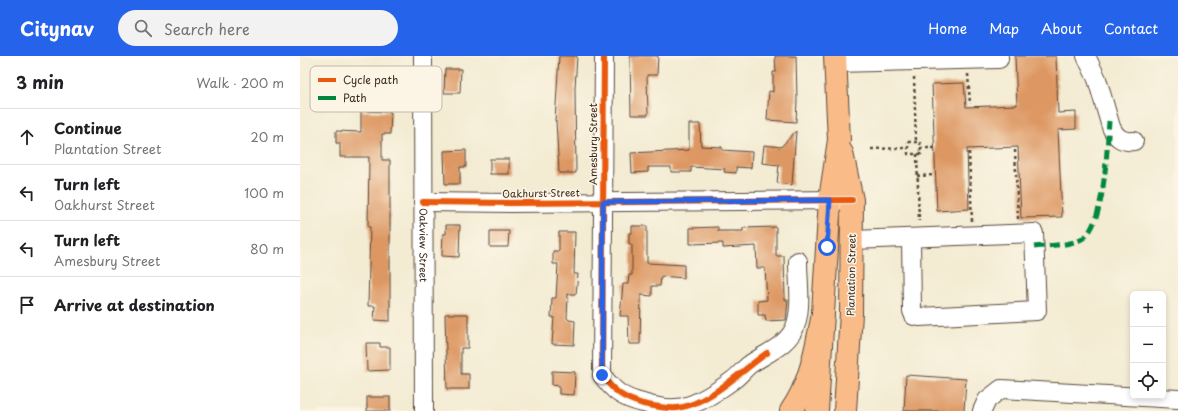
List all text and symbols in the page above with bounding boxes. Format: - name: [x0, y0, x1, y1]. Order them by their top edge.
- search box: [118, 10, 398, 46]
- text: Citynav: [20, 14, 94, 42]
- icon: search: [132, 17, 154, 39]
- text: Search here: [164, 17, 250, 40]
- text: Home: [928, 18, 967, 39]
- text: Map: [989, 18, 1019, 39]
- text: About: [1041, 18, 1082, 39]
- text: Contact: [1104, 18, 1158, 39]
- legend: [310, 66, 442, 112]
- text: 3 min: [16, 69, 64, 95]
- text: Cycle path: [343, 71, 398, 88]
- text: Walk · 200 m: [196, 73, 284, 92]
- text: Path: [343, 89, 367, 106]
- street label: Amesbury Street: [585, 103, 600, 185]
- text: Continue: [54, 116, 122, 139]
- icon: ahead: [16, 126, 38, 148]
- text: 20 m: [250, 127, 284, 146]
- text: Plantation Street: [54, 139, 161, 158]
- text: Turn left: [54, 172, 120, 195]
- icon: left: [16, 182, 38, 204]
- text: 100 m: [244, 183, 284, 202]
- street label: Oakhurst Street: [502, 184, 580, 201]
- text: Oakhurst Street: [54, 195, 155, 214]
- street label: Oakview Street: [416, 208, 432, 282]
- text: Turn left: [54, 228, 120, 251]
- street label: Plantation Street: [842, 234, 859, 316]
- icon: left: [16, 238, 38, 260]
- route start: [818, 238, 836, 256]
- text: 80 m: [250, 239, 284, 258]
- text: Amesbury Street: [54, 251, 160, 270]
- map controls: [1130, 291, 1166, 399]
- button: +: [1130, 291, 1166, 327]
- text: Arrive at destination: [54, 293, 215, 316]
- icon: arrive: [16, 294, 38, 316]
- button: −: [1130, 327, 1166, 363]
- button: locate: [1130, 363, 1166, 399]
- route end: [593, 366, 611, 384]

